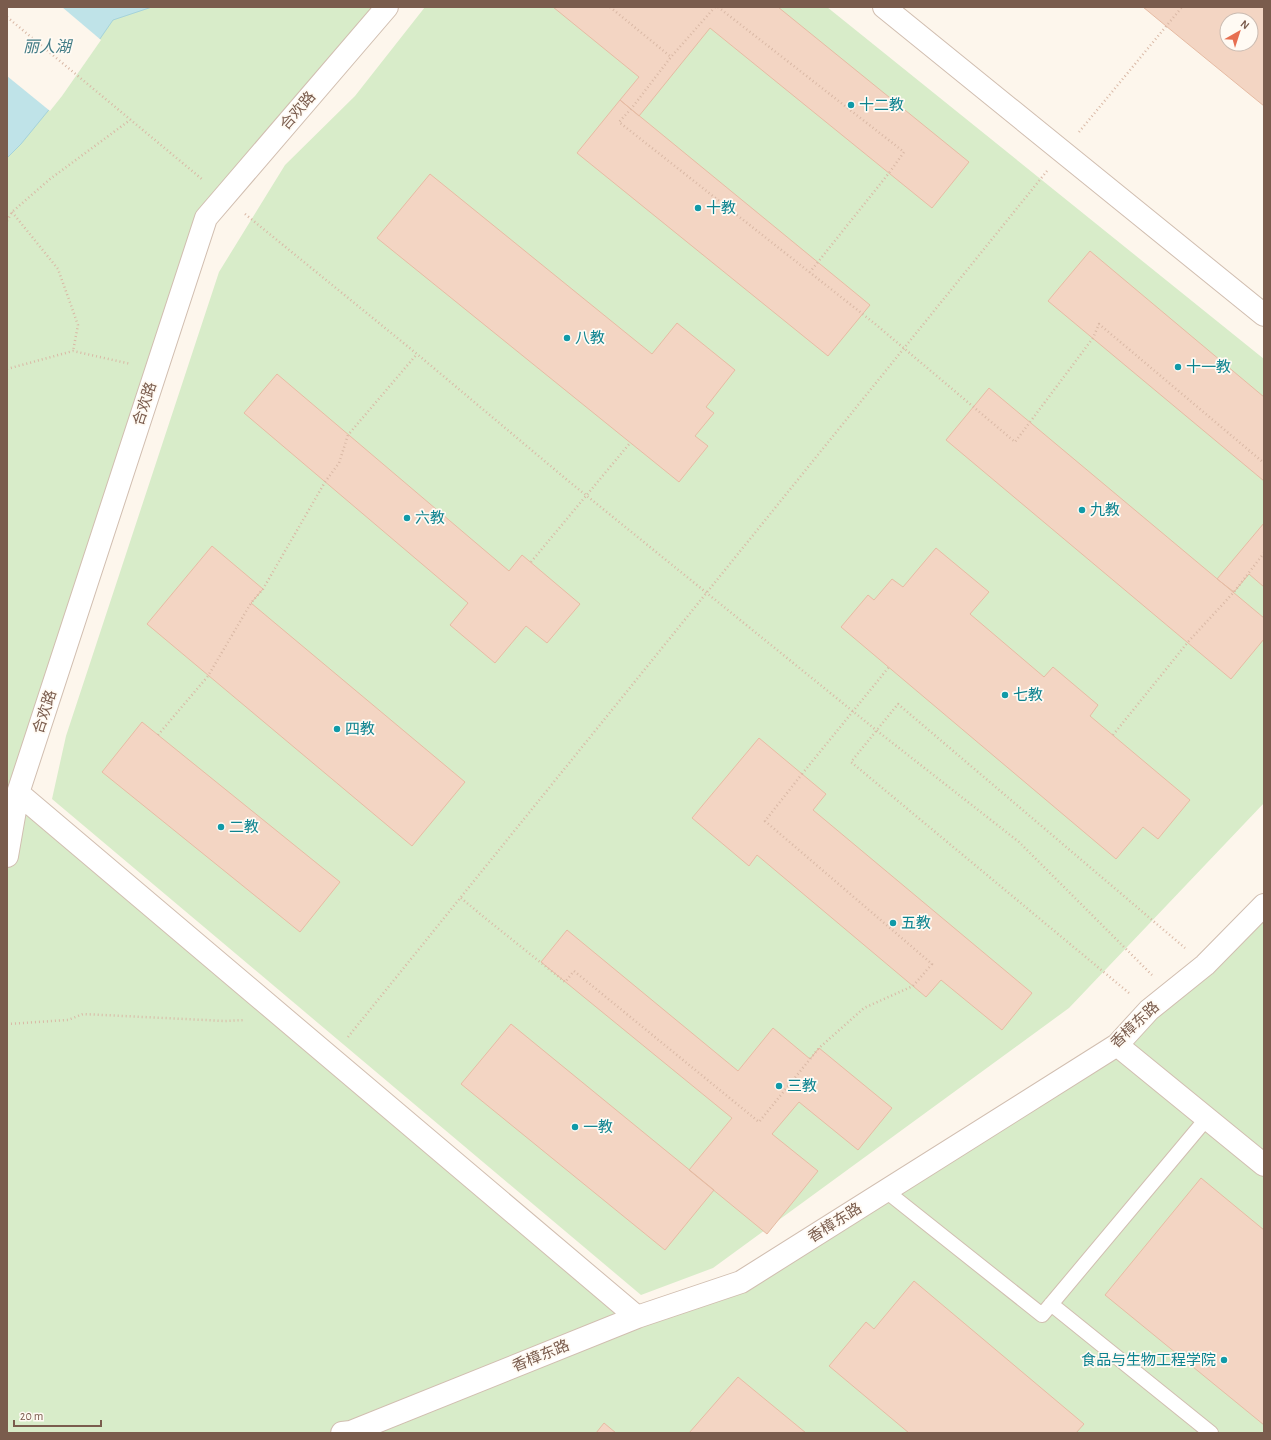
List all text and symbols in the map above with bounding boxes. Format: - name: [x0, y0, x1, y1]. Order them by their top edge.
- north arrow: [1219, 12, 1259, 52]
- text: N: [1239, 18, 1251, 31]
- water label: 丽人湖: [23, 38, 74, 55]
- street label: 合欢路: [277, 88, 318, 133]
- place label: 十二教: [859, 97, 904, 113]
- marker: 十二教: [846, 100, 856, 110]
- place label: 十教: [706, 200, 736, 216]
- marker: 十教: [693, 203, 703, 213]
- place label: 八教: [575, 330, 605, 346]
- marker: 八教: [562, 333, 572, 343]
- place label: 十一教: [1186, 359, 1231, 375]
- marker: 十一教: [1173, 362, 1183, 372]
- street label: 合欢路: [130, 380, 159, 428]
- place label: 九教: [1090, 502, 1120, 518]
- marker: 九教: [1077, 505, 1087, 515]
- place label: 六教: [415, 510, 445, 526]
- marker: 六教: [402, 513, 412, 523]
- place label: 七教: [1013, 687, 1043, 703]
- street label: 合欢路: [30, 688, 59, 736]
- marker: 七教: [1000, 690, 1010, 700]
- place label: 四教: [345, 721, 375, 737]
- marker: 四教: [332, 724, 342, 734]
- place label: 二教: [229, 819, 259, 835]
- marker: 二教: [216, 822, 226, 832]
- place label: 五教: [901, 915, 931, 931]
- marker: 五教: [888, 918, 898, 928]
- street label: 香樟东路: [1107, 998, 1162, 1051]
- place label: 三教: [787, 1078, 817, 1094]
- marker: 三教: [774, 1081, 784, 1091]
- place label: 一教: [583, 1119, 613, 1135]
- marker: 一教: [570, 1122, 580, 1132]
- street label: 香樟东路: [805, 1199, 864, 1245]
- street label: 香樟东路: [510, 1336, 572, 1374]
- place label: 食品与生物工程学院: [1081, 1352, 1216, 1368]
- marker: 食品与生物工程学院: [1219, 1355, 1229, 1365]
- scale bar: [14, 1402, 101, 1428]
- text: 20 m: [20, 1410, 43, 1422]

